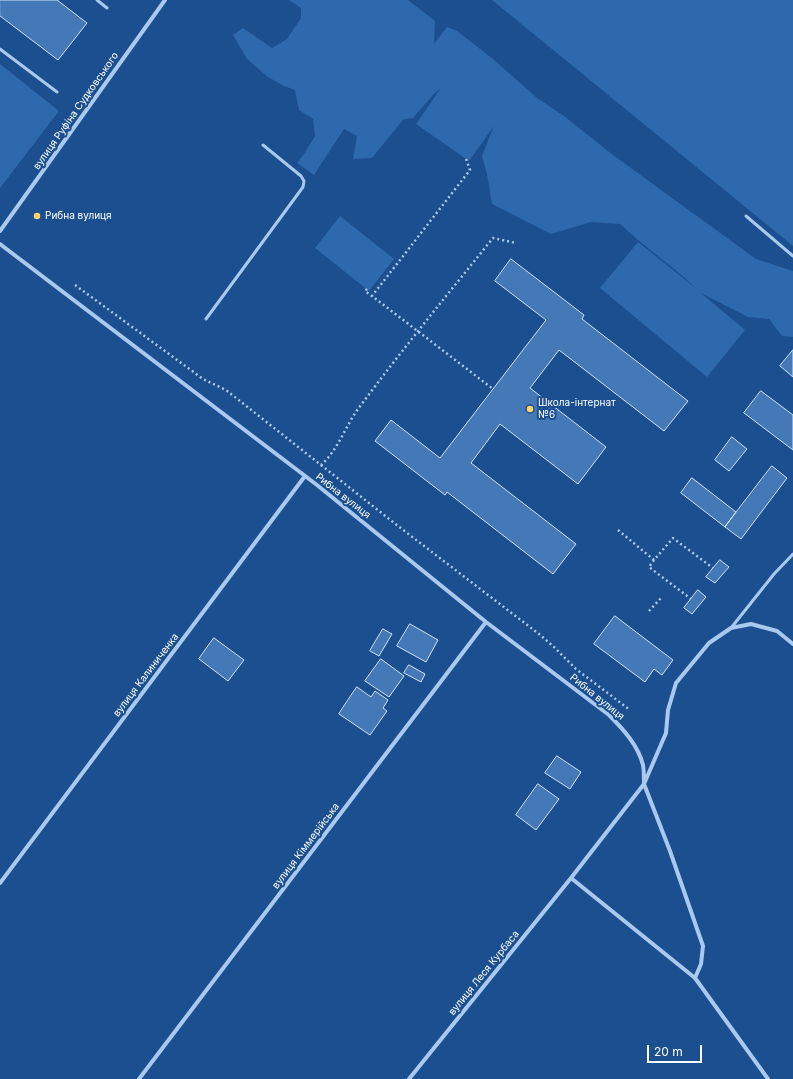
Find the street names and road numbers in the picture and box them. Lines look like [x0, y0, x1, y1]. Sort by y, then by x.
street label: вулиця Руфіна Судковського [31, 50, 121, 172]
street label: Рибна вулиця [313, 471, 373, 521]
street label: вулиця Калиниченка [111, 631, 181, 719]
street label: Рибна вулиця [567, 671, 627, 723]
street label: вулиця Кіммерійська [270, 801, 342, 891]
street label: вулиця Леся Курбаса [446, 928, 522, 1018]

